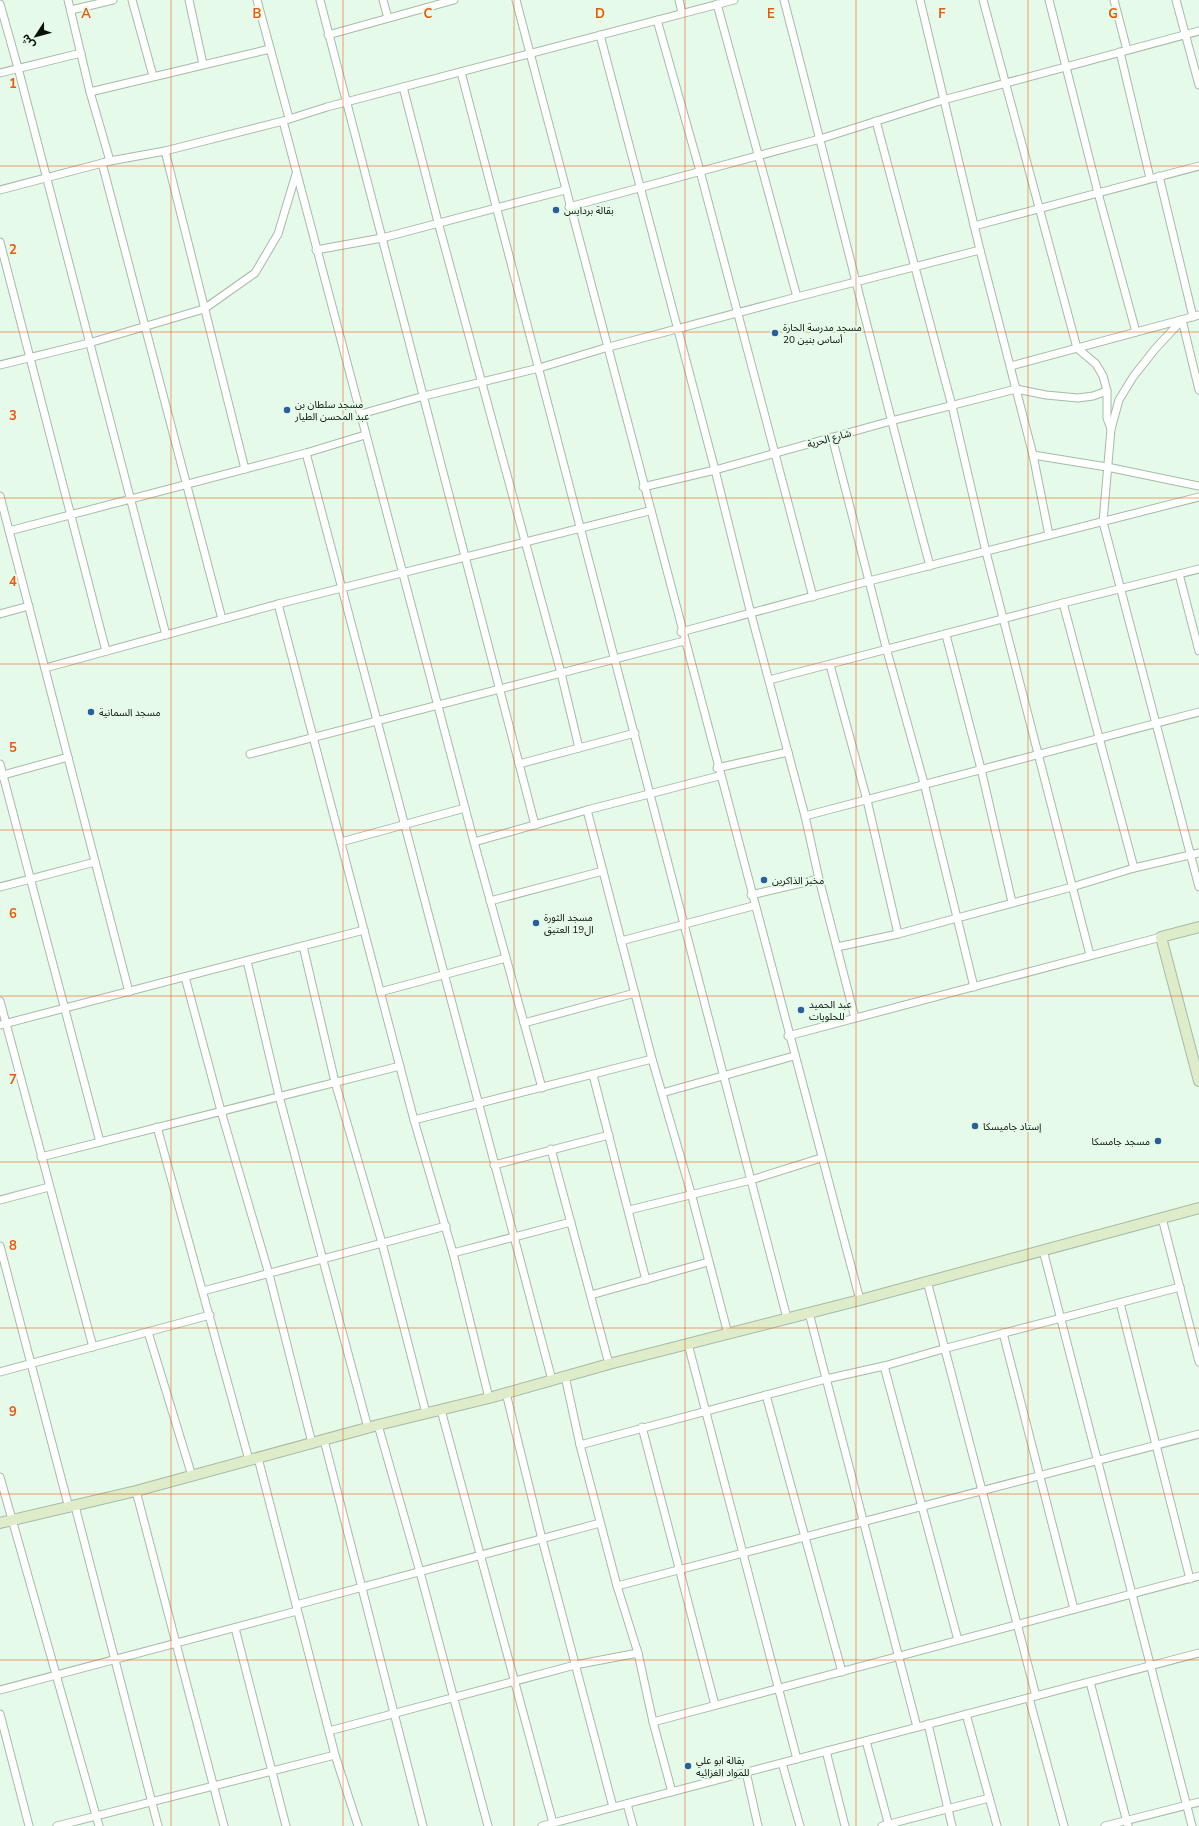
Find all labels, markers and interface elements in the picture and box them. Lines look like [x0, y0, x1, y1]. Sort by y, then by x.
text: A [81, 5, 91, 23]
text: B [253, 5, 262, 23]
text: C [424, 5, 433, 23]
text: D [595, 5, 605, 23]
text: E [767, 5, 775, 23]
text: F [938, 5, 946, 23]
text: G [1108, 5, 1118, 23]
north arrow [16, 16, 56, 56]
text: ش [18, 31, 39, 52]
text: 1 [9, 75, 17, 93]
place label: بقالة بردايس [564, 204, 614, 218]
marker: بقالة بردايس [551, 205, 561, 215]
text: 2 [9, 241, 17, 259]
place label: مسجد مدرسة الحارة 20 أساس بنين [783, 321, 862, 347]
marker: مسجد مدرسة الحارة 20 أساس بنين [770, 328, 780, 338]
place label: مسجد سلطان بن عبد المحسن الطيار [294, 398, 369, 424]
marker: مسجد سلطان بن عبد المحسن الطيار [282, 405, 292, 415]
text: 3 [9, 407, 17, 425]
street label: شارع الحرية [806, 426, 853, 452]
text: 4 [9, 573, 17, 591]
place label: مسجد السمانية [99, 706, 160, 720]
marker: مسجد السمانية [86, 707, 96, 717]
text: 5 [9, 739, 17, 757]
place label: مخبز الذاكرين [772, 874, 824, 888]
marker: مخبز الذاكرين [759, 875, 769, 885]
text: 6 [9, 905, 17, 923]
place label: مسجد الثورة ال19 العتيق [544, 911, 594, 937]
marker: مسجد الثورة ال19 العتيق [531, 918, 541, 928]
place label: عبد الحميد للحلويات [809, 998, 852, 1024]
marker: عبد الحميد للحلويات [796, 1005, 806, 1015]
text: 7 [9, 1071, 17, 1089]
place label: إستاد جاميسكا [983, 1120, 1042, 1134]
marker: إستاد جاميسكا [970, 1121, 980, 1131]
place label: مسجد جامسكا [1091, 1135, 1150, 1149]
marker: مسجد جامسكا [1153, 1136, 1163, 1146]
text: 8 [9, 1237, 17, 1255]
text: 9 [9, 1403, 17, 1421]
place label: بقالة ابو علي للمواد الغزائيه [696, 1754, 750, 1780]
marker: بقالة ابو علي للمواد الغزائيه [683, 1761, 693, 1771]

